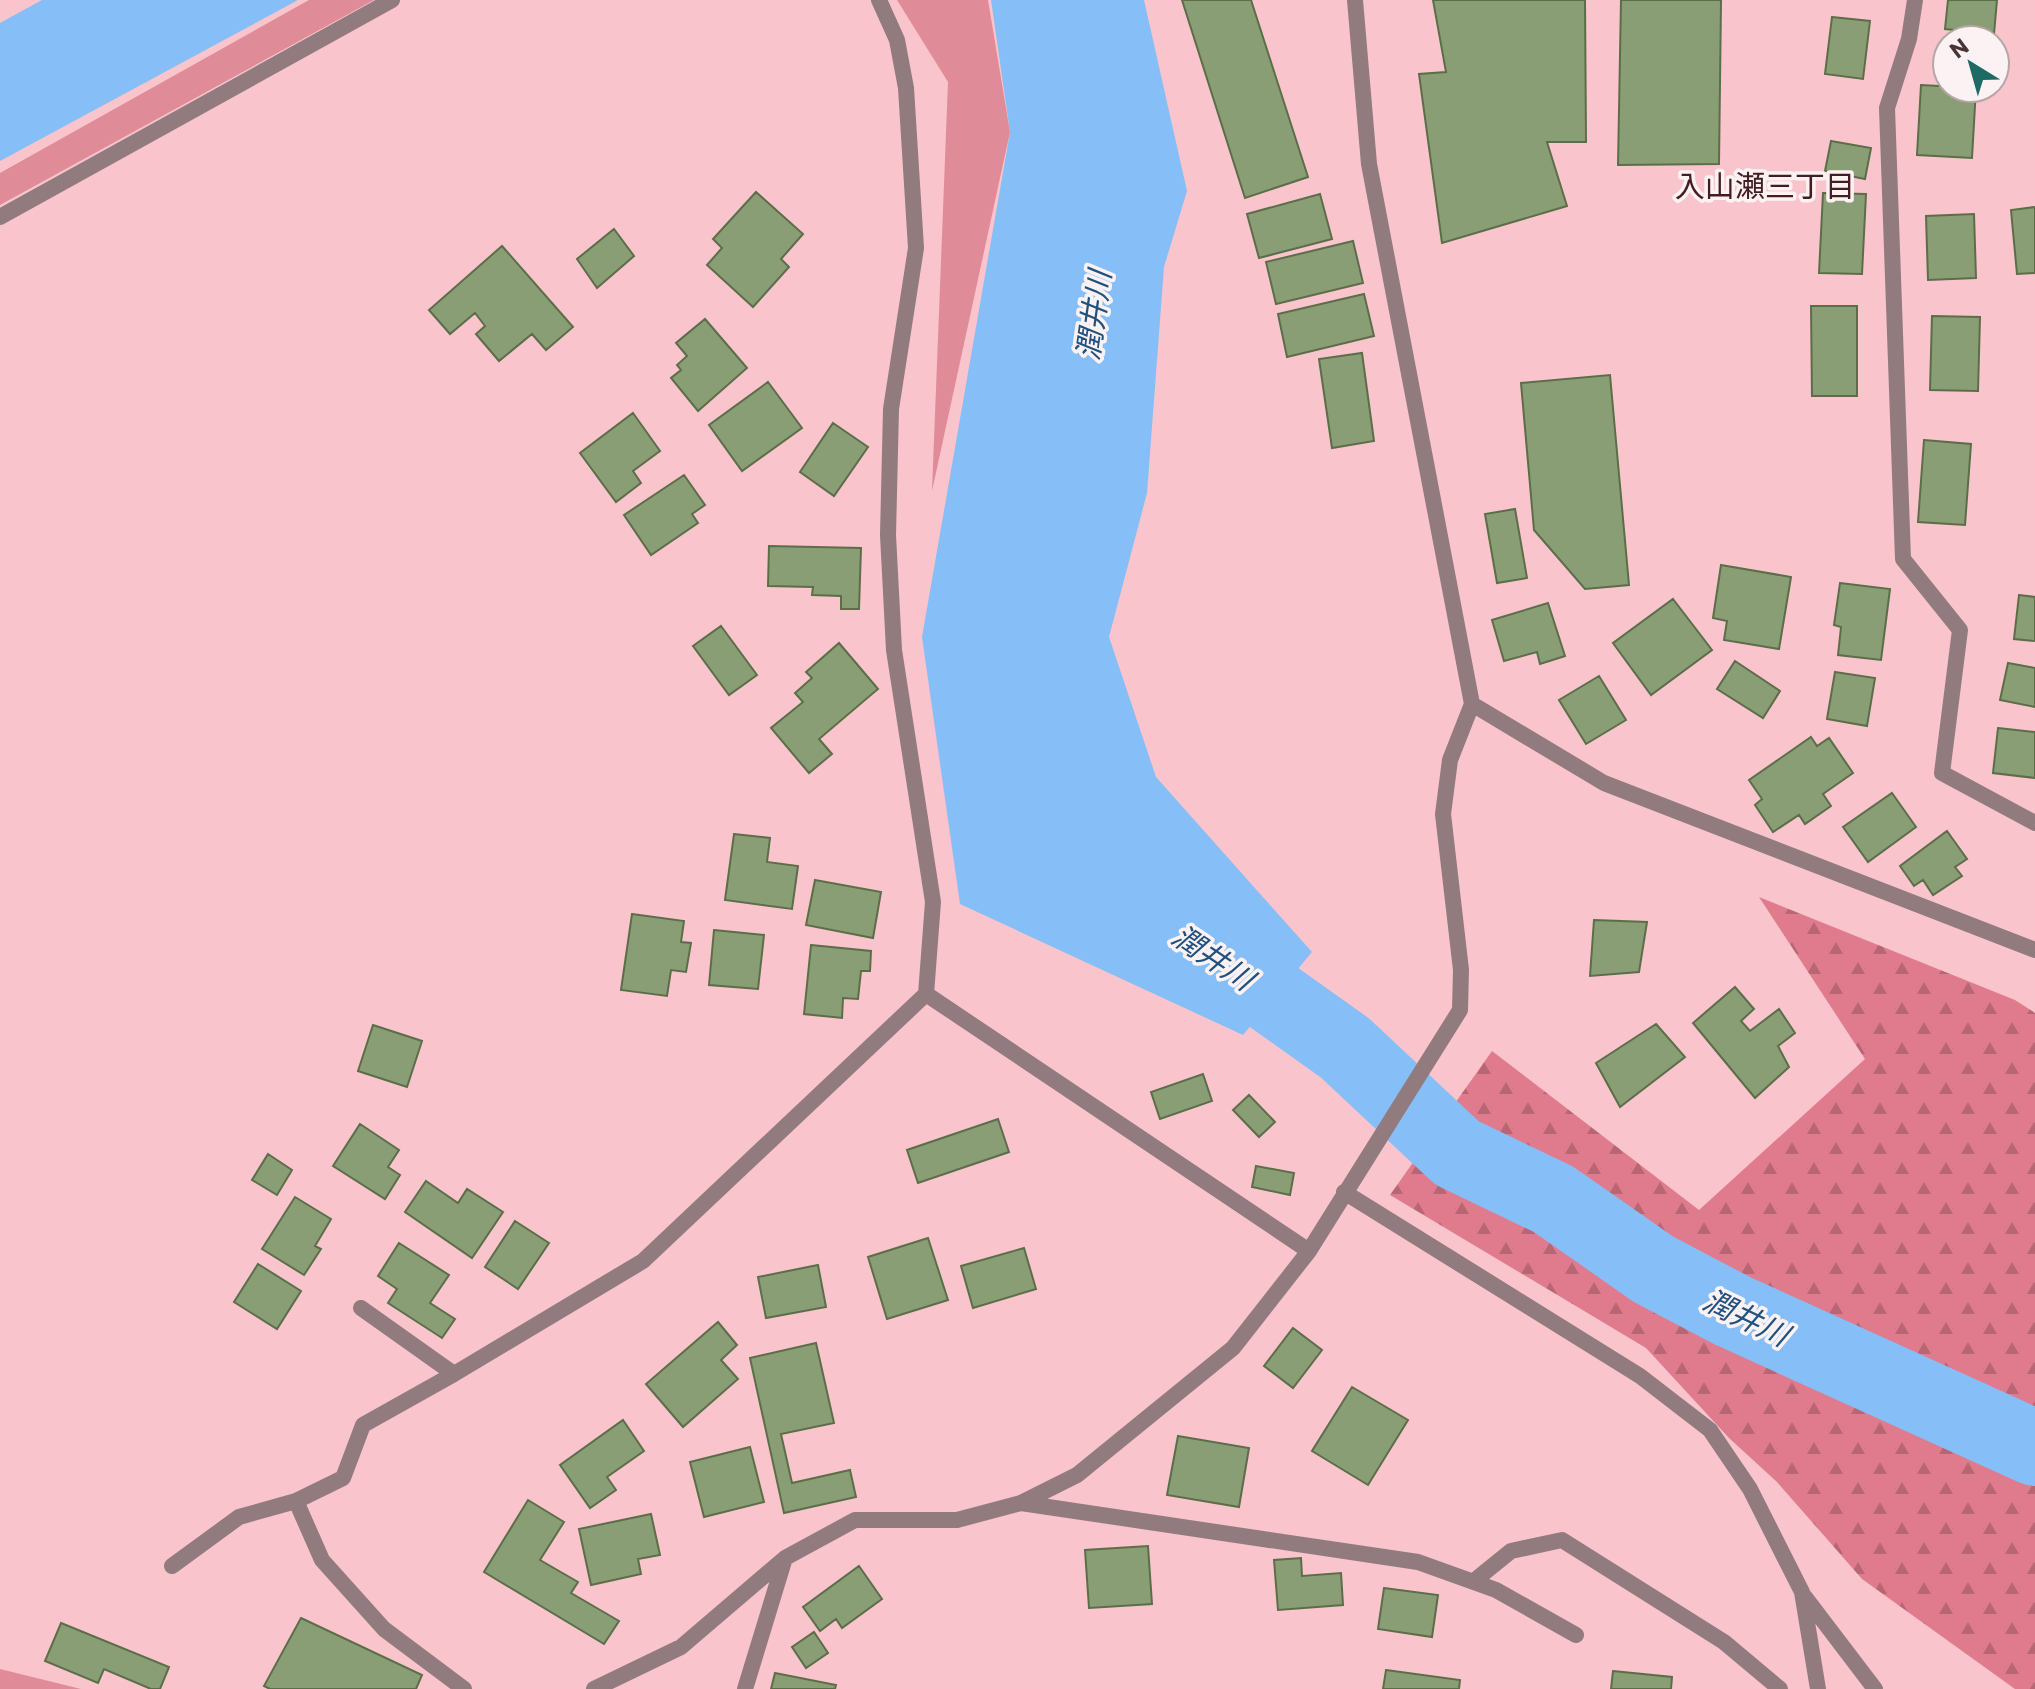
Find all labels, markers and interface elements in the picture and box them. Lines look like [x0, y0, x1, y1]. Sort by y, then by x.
north arrow [1931, 24, 2011, 104]
text: N [1944, 32, 1973, 63]
district label: 入山瀬三丁目 [1675, 166, 1855, 203]
water label: 潤井川 [1067, 265, 1117, 362]
water label: 潤井川 [1166, 915, 1264, 998]
water label: 潤井川 [1698, 1280, 1798, 1354]

